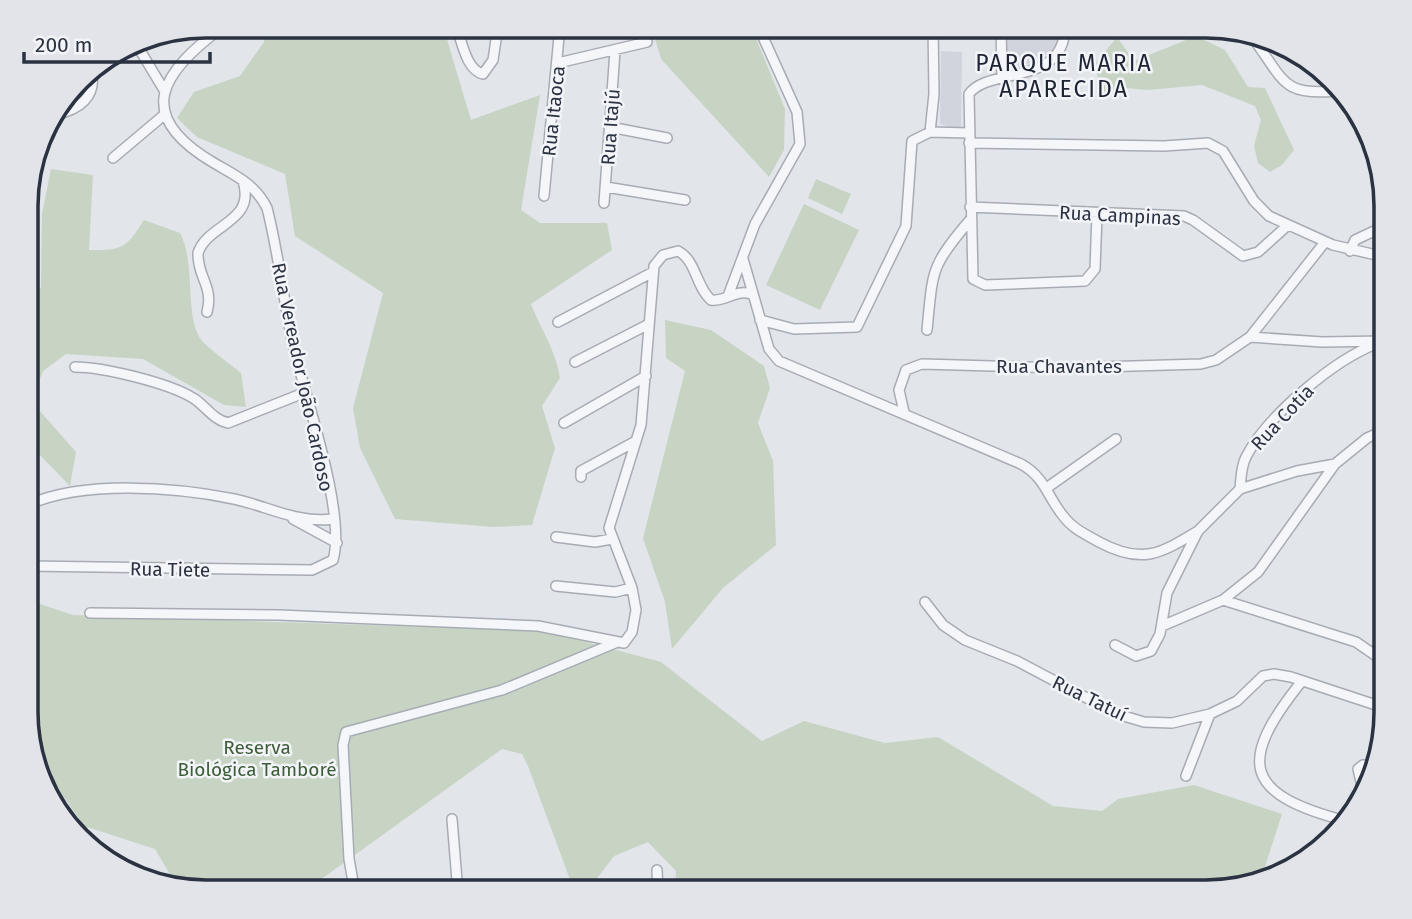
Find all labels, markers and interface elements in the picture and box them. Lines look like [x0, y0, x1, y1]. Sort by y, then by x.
scale bar [24, 21, 210, 65]
text: 200 m [35, 32, 92, 58]
district label: PARQUE MARIA APARECIDA [975, 49, 1153, 103]
street label: Rua Itaoca [537, 65, 570, 157]
street label: Rua Itajú [596, 88, 625, 166]
street label: Rua Campinas [1059, 201, 1182, 230]
street label: Rua Vereador João Cardoso [267, 260, 338, 494]
street label: Rua Chavantes [996, 355, 1122, 378]
street label: Rua Cotia [1246, 380, 1319, 455]
street label: Rua Tiete [130, 557, 210, 582]
street label: Rua Tatuí [1049, 670, 1131, 726]
park label: Reserva Biológica Tamboré [177, 736, 337, 781]

